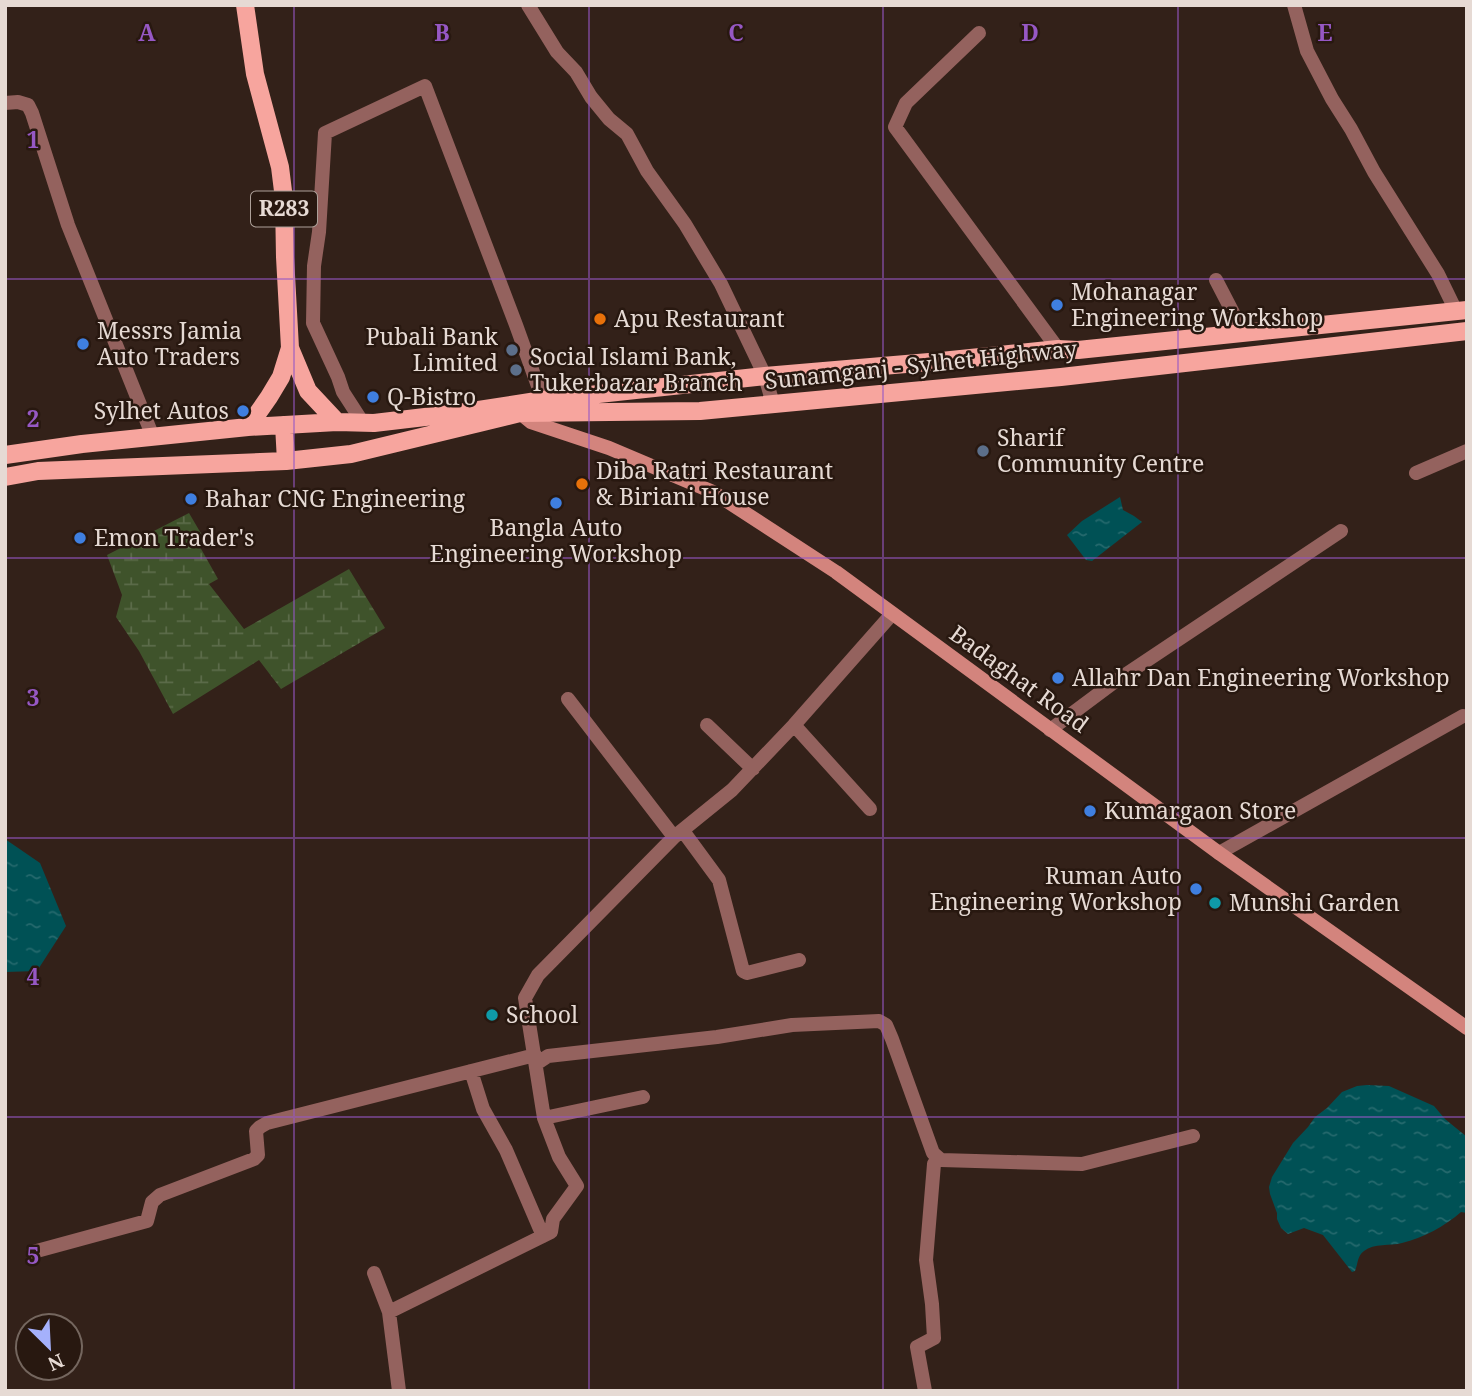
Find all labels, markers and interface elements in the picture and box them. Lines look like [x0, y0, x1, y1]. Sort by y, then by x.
text: A [138, 16, 156, 48]
text: B [434, 16, 450, 48]
text: C [728, 16, 744, 48]
text: D [1021, 16, 1039, 48]
text: E [1317, 16, 1333, 48]
text: 1 [27, 123, 40, 155]
road number: R283 [251, 192, 317, 227]
place label: Mohanagar Engineering Workshop [1071, 275, 1323, 333]
marker: Mohanagar Engineering Workshop [1049, 297, 1065, 313]
place label: Apu Restaurant [614, 302, 785, 334]
marker: Apu Restaurant [592, 311, 608, 327]
place label: Messrs Jamia Auto Traders [97, 314, 242, 372]
place label: Pubali Bank Limited [366, 320, 499, 378]
street label: Sunamganj - Sylhet Highway [763, 332, 1079, 396]
marker: Messrs Jamia Auto Traders [75, 336, 91, 352]
place label: Social Islami Bank, Tukerbazar Branch [530, 340, 743, 398]
marker: Pubali Bank Limited [504, 342, 520, 358]
marker: Social Islami Bank, Tukerbazar Branch [508, 362, 524, 378]
place label: Q-Bistro [387, 380, 476, 412]
marker: Q-Bistro [365, 389, 381, 405]
place label: Sylhet Autos [94, 394, 229, 426]
text: 2 [27, 402, 40, 434]
marker: Sylhet Autos [235, 403, 251, 419]
place label: Sharif Community Centre [997, 421, 1204, 479]
marker: Sharif Community Centre [975, 443, 991, 459]
place label: Diba Ratri Restaurant & Biriani House [596, 454, 833, 512]
marker: Diba Ratri Restaurant & Biriani House [574, 476, 590, 492]
place label: Bahar CNG Engineering [205, 482, 466, 514]
marker: Bahar CNG Engineering [183, 491, 199, 507]
marker: Bangla Auto Engineering Workshop [548, 495, 564, 511]
place label: Bangla Auto Engineering Workshop [430, 511, 682, 569]
place label: Emon Trader's [94, 521, 254, 553]
marker: Emon Trader's [72, 530, 88, 546]
street label: Badaghat Road [944, 617, 1096, 739]
place label: Allahr Dan Engineering Workshop [1072, 661, 1450, 693]
marker: Allahr Dan Engineering Workshop [1050, 670, 1066, 686]
text: 3 [27, 681, 40, 713]
place label: Kumargaon Store [1104, 794, 1296, 826]
marker: Kumargaon Store [1082, 803, 1098, 819]
place label: Ruman Auto Engineering Workshop [930, 859, 1182, 917]
marker: Ruman Auto Engineering Workshop [1188, 881, 1204, 897]
place label: Munshi Garden [1229, 886, 1400, 918]
marker: Munshi Garden [1207, 895, 1223, 911]
text: 4 [27, 960, 40, 992]
place label: School [506, 998, 578, 1030]
marker: School [484, 1007, 500, 1023]
text: 5 [27, 1239, 40, 1271]
north arrow [14, 1312, 84, 1382]
text: N [44, 1348, 68, 1377]

